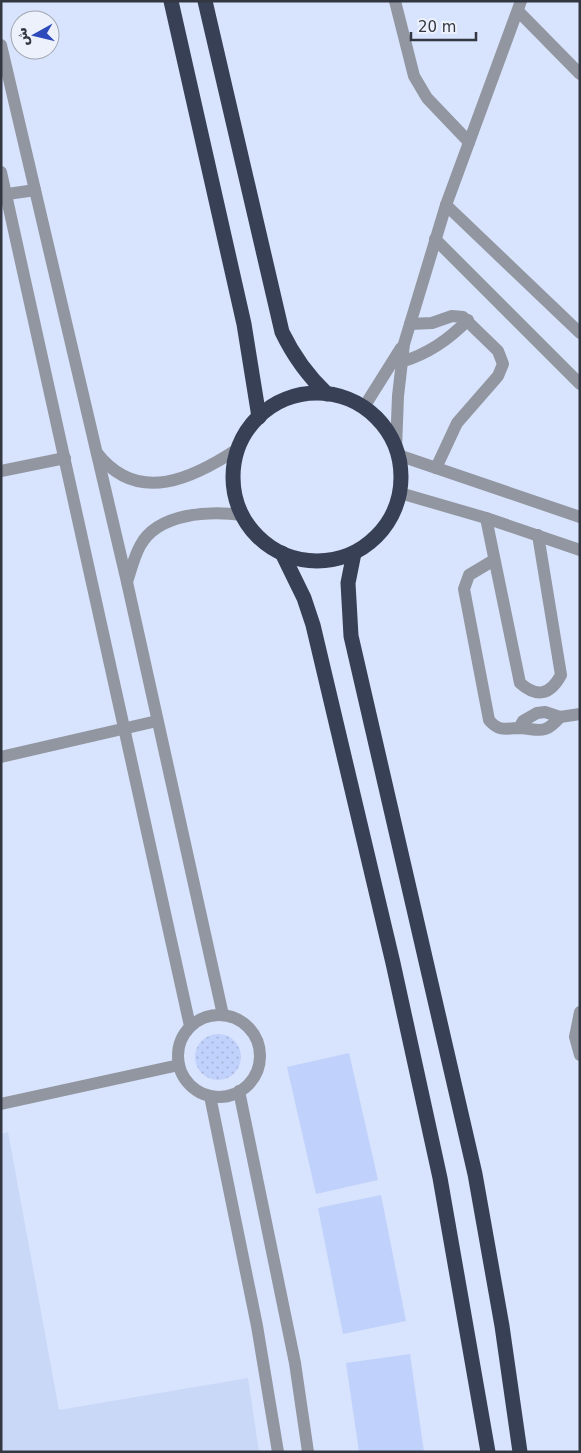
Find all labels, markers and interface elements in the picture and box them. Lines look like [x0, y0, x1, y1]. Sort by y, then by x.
north arrow [10, 10, 60, 60]
scale bar [411, 10, 476, 42]
text: 20 m [418, 18, 456, 36]
text: ش [13, 26, 31, 47]

